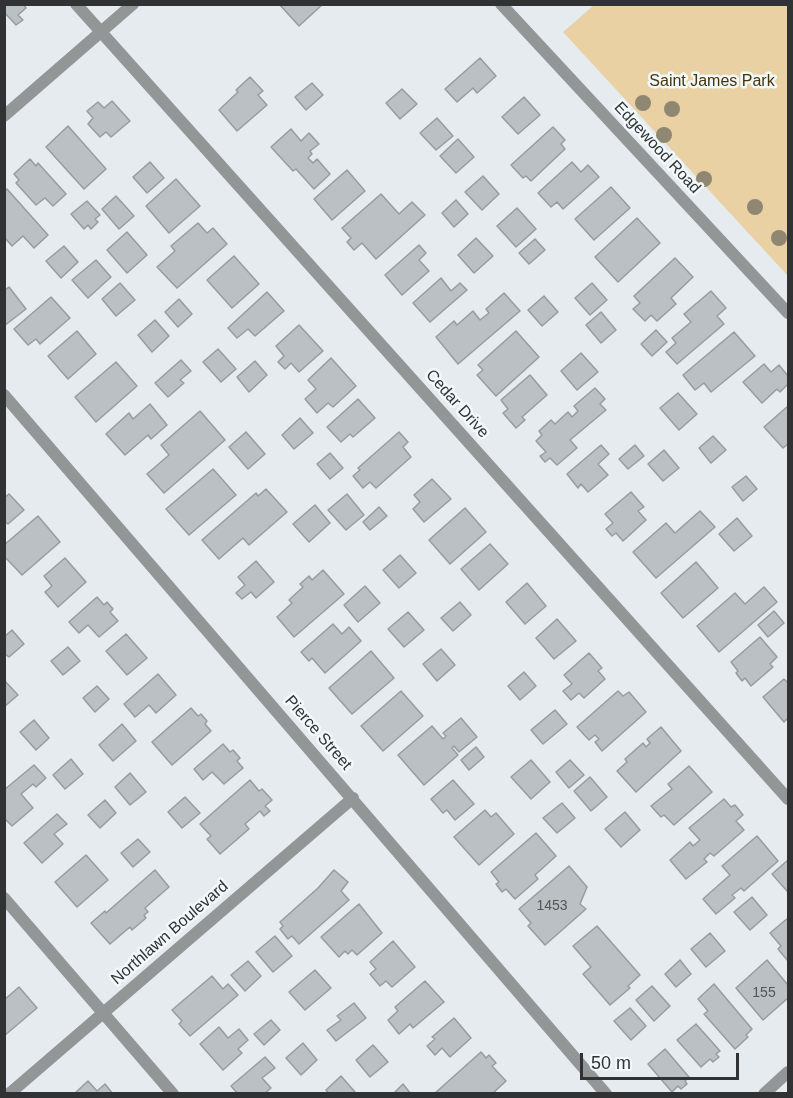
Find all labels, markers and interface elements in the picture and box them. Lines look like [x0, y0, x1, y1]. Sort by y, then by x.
park label: Saint James Park [649, 72, 775, 92]
street label: Edgewood Road [610, 98, 704, 198]
street label: Cedar Drive [421, 366, 493, 442]
street label: Pierce Street [280, 692, 356, 774]
street label: Northlawn Boulevard [108, 877, 232, 989]
house number: 1453 [536, 898, 568, 914]
house number: 155 [752, 985, 776, 1001]
scale bar [583, 1041, 742, 1079]
text: 50 m [591, 1053, 631, 1073]

